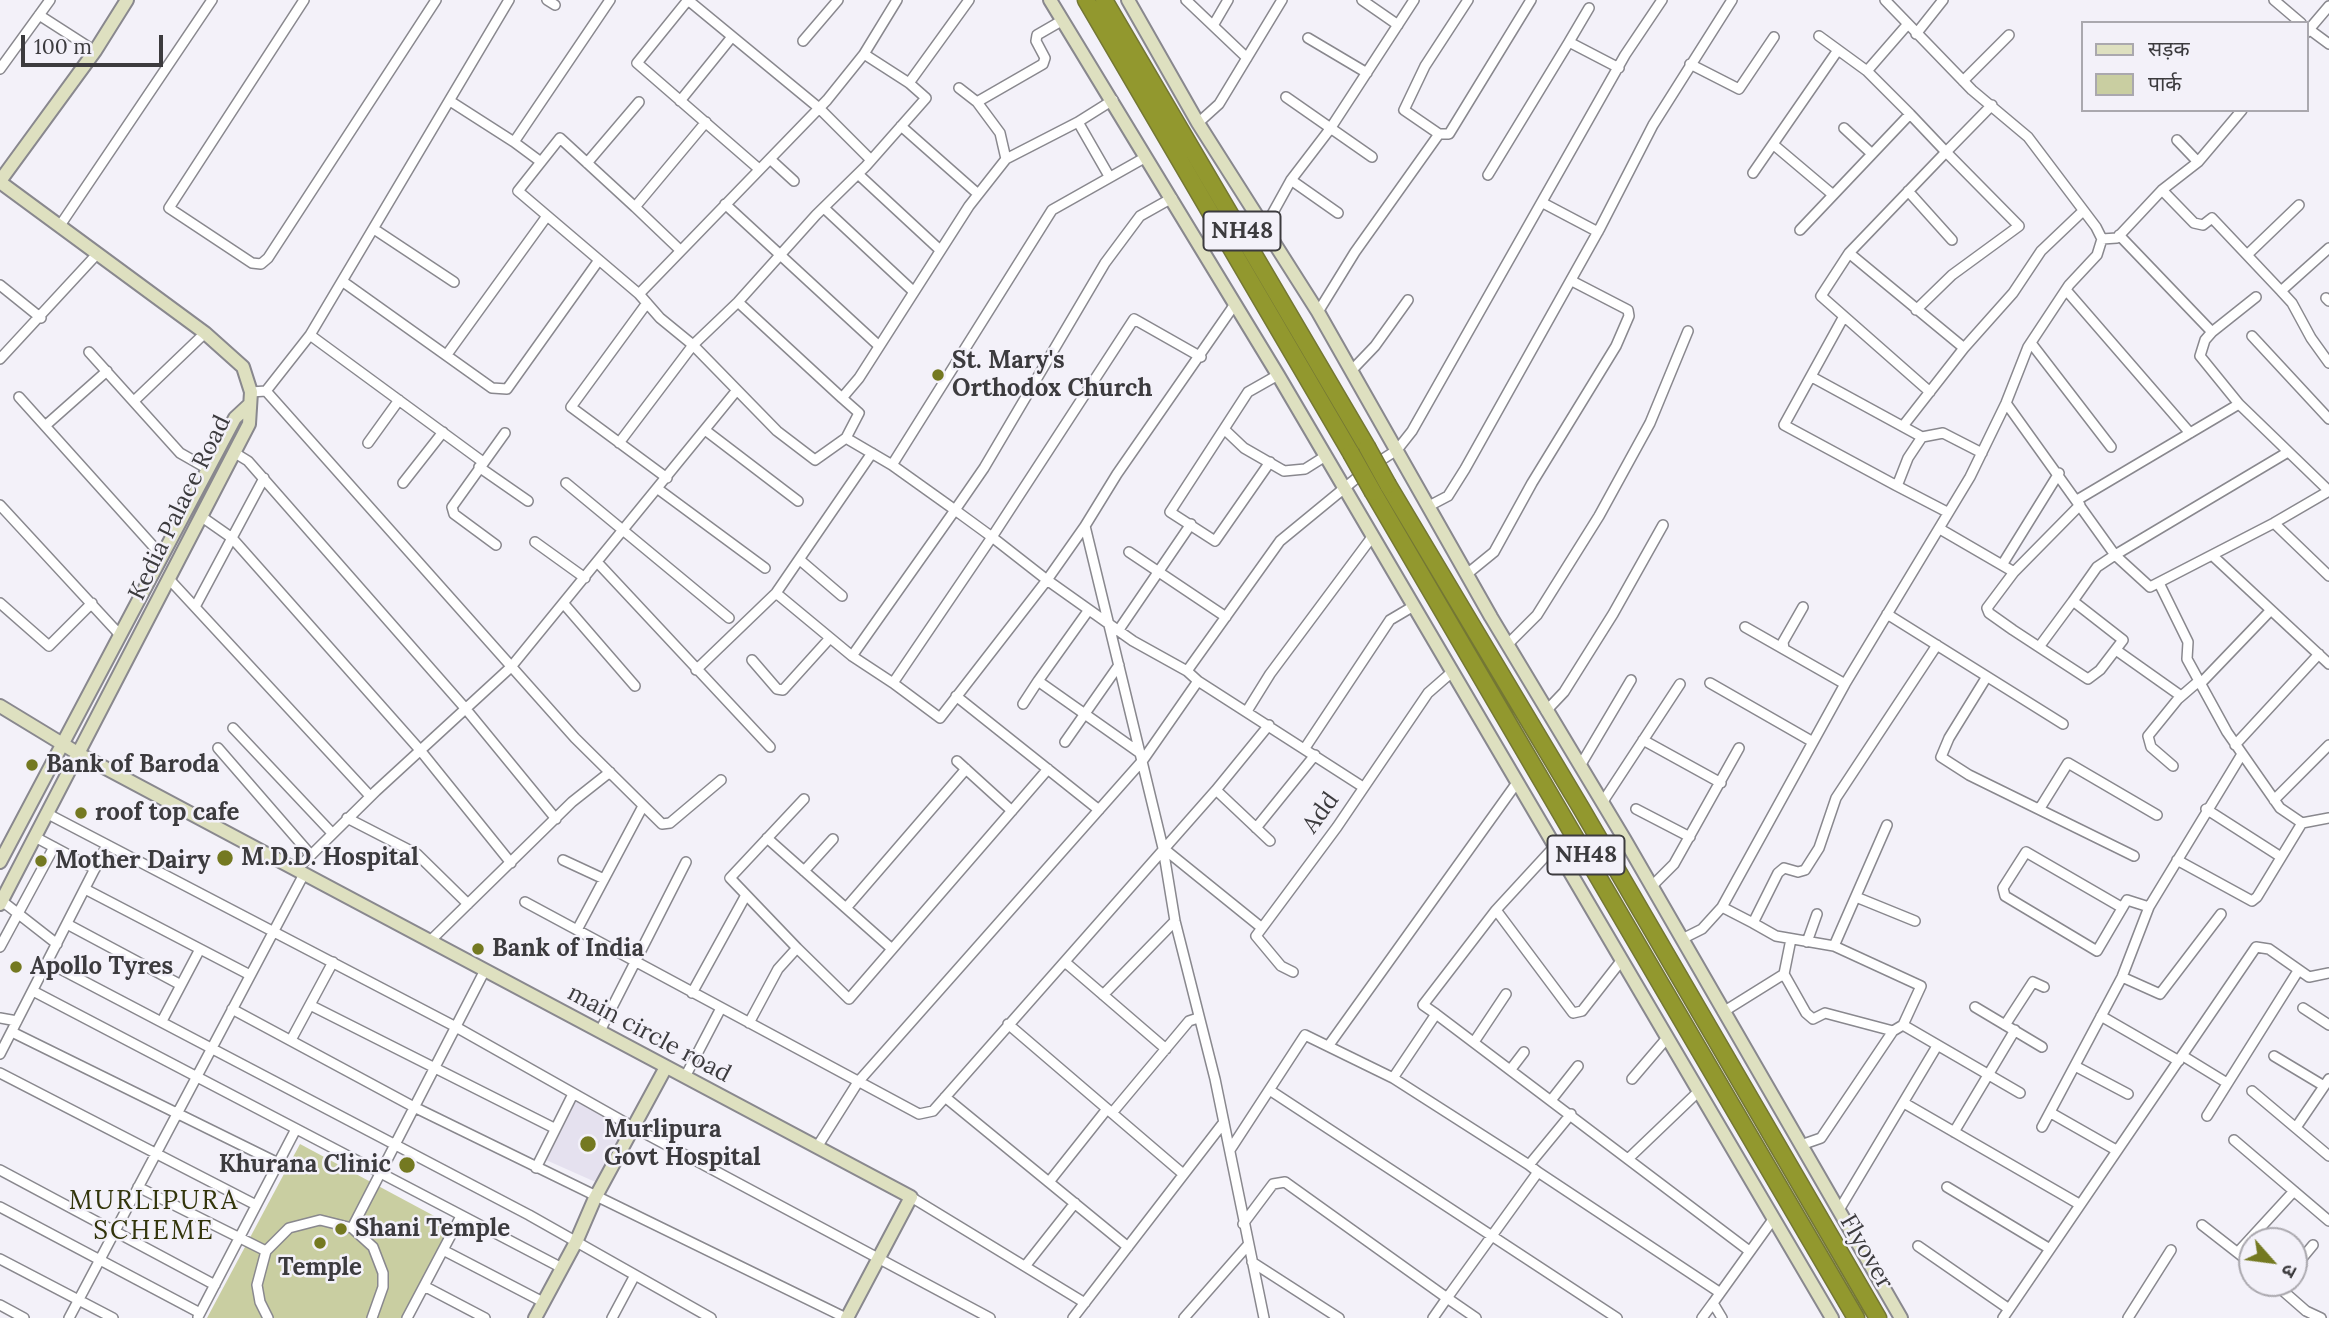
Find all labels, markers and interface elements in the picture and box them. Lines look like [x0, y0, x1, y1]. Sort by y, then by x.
scale bar [24, 21, 166, 65]
legend [2080, 21, 2308, 112]
text: 100 m [34, 33, 92, 60]
text: सड़क [2148, 35, 2190, 62]
text: पार्क [2148, 70, 2182, 97]
road number: NH48 [1204, 212, 1280, 250]
place label: St. Mary's Orthodox Church [952, 347, 1152, 403]
marker: St. Mary's Orthodox Church [930, 367, 946, 383]
street label: Kedia Palace Road [123, 411, 237, 605]
place label: Bank of Baroda [46, 751, 219, 779]
marker: Bank of Baroda [24, 757, 40, 773]
street label: Add [1296, 787, 1346, 839]
place label: roof top cafe [95, 799, 239, 827]
marker: roof top cafe [73, 805, 89, 821]
road number: NH48 [1548, 835, 1624, 874]
place label: M.D.D. Hospital [241, 844, 419, 872]
place label: Mother Dairy [55, 847, 210, 875]
marker: M.D.D. Hospital [215, 848, 235, 868]
marker: Mother Dairy [33, 853, 49, 869]
place label: Bank of India [492, 935, 644, 963]
marker: Bank of India [470, 941, 486, 957]
place label: Apollo Tyres [30, 953, 173, 981]
marker: Apollo Tyres [8, 959, 24, 975]
street label: main circle road [562, 979, 736, 1089]
place label: Murlipura Govt Hospital [604, 1116, 761, 1172]
marker: Murlipura Govt Hospital [578, 1134, 598, 1154]
place label: Khurana Clinic [219, 1151, 391, 1179]
marker: Khurana Clinic [397, 1155, 417, 1175]
district label: MURLIPURA SCHEME [70, 1186, 238, 1248]
street label: Flyover [1833, 1210, 1899, 1294]
place label: Shani Temple [355, 1215, 510, 1243]
marker: Shani Temple [333, 1221, 349, 1237]
north arrow [2238, 1227, 2308, 1297]
marker: Temple [312, 1235, 328, 1251]
place label: Temple [278, 1254, 362, 1282]
text: उ [2277, 1260, 2303, 1281]

